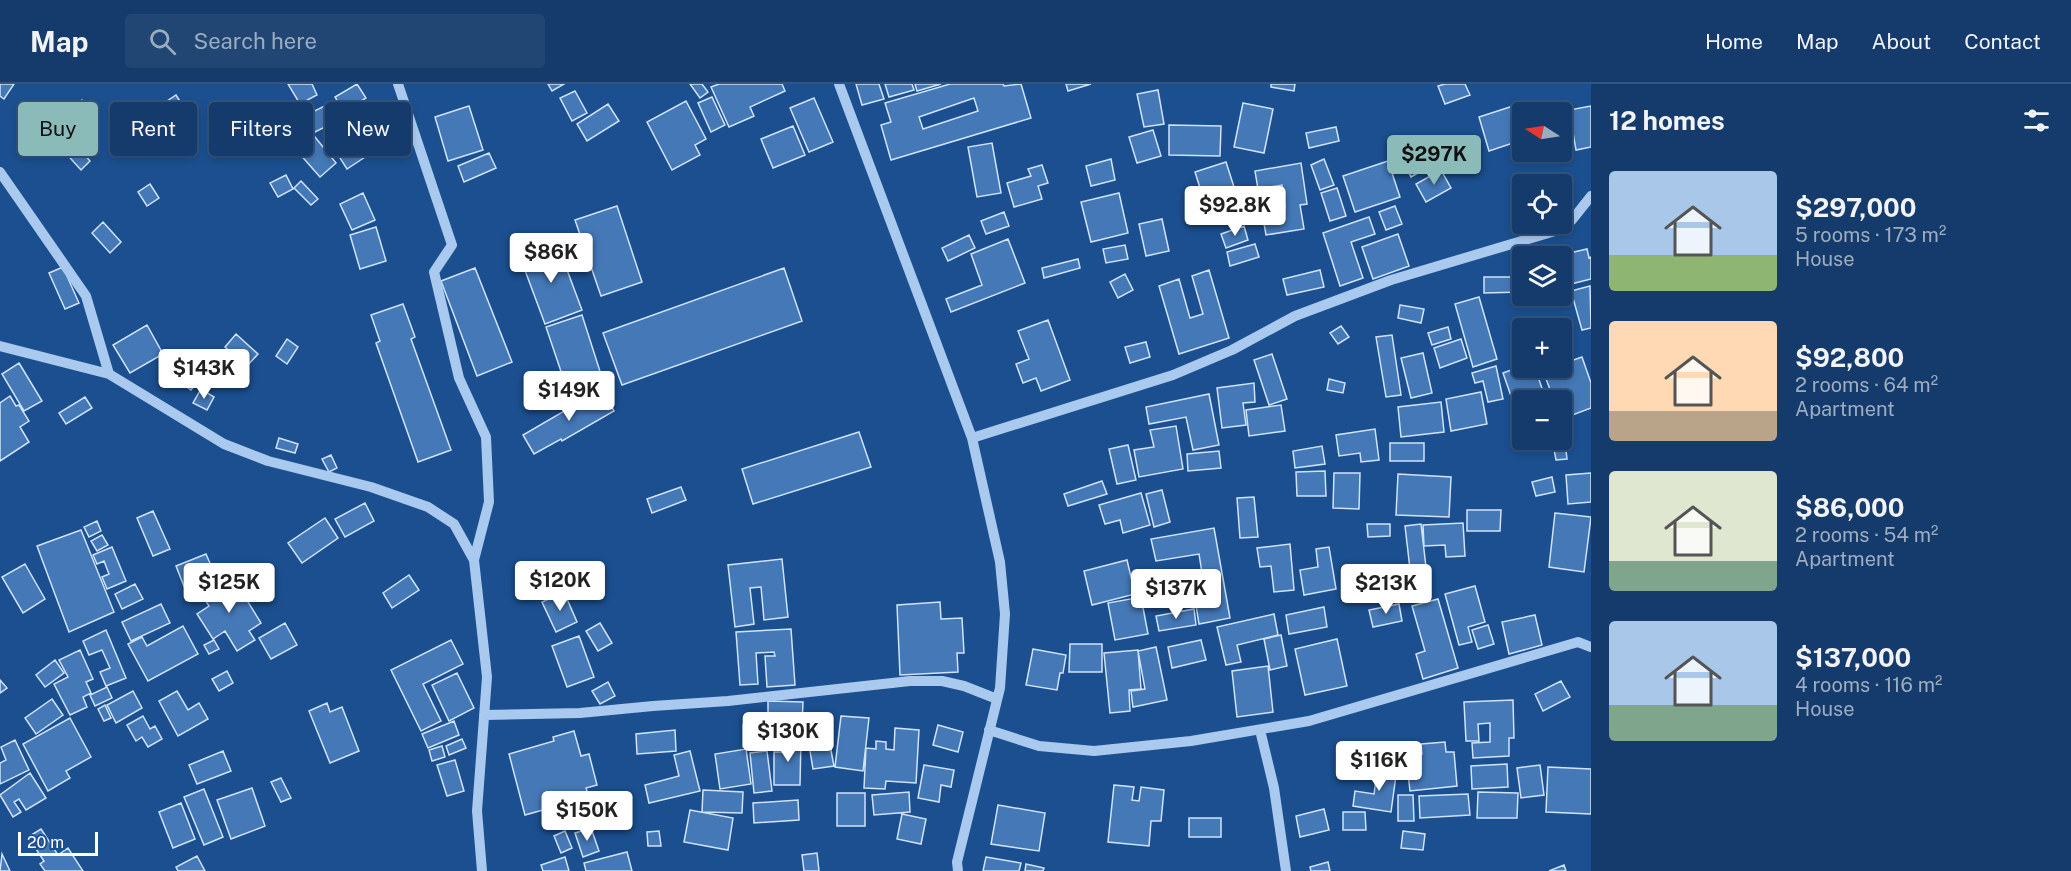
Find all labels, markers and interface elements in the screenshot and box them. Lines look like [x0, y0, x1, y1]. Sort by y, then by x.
search box [125, 14, 545, 68]
text: Map [30, 25, 89, 58]
icon: search [146, 25, 179, 58]
text: Search here [194, 28, 317, 54]
text: Home [1705, 29, 1763, 54]
text: Map [1796, 29, 1839, 54]
text: About [1872, 29, 1931, 54]
text: Contact [1964, 29, 2041, 54]
chip: Buy [18, 102, 98, 156]
chip: Rent [110, 102, 197, 156]
chip: Filters [209, 102, 313, 156]
chip: New [325, 102, 411, 156]
north arrow [1512, 102, 1572, 162]
map controls [1512, 102, 1572, 450]
icon: filters [2020, 104, 2053, 137]
text: 12 homes [1609, 105, 1725, 136]
pin: $297K [1392, 135, 1476, 186]
text: $297K [1401, 142, 1467, 166]
button: locate [1512, 174, 1572, 234]
pin: $92.8K [1186, 186, 1284, 237]
text: $297,000 [1795, 192, 1917, 223]
text: $92.8K [1199, 193, 1271, 217]
icon: home [1657, 195, 1729, 267]
text: 5 rooms · 173 m² [1795, 223, 1946, 247]
pin: $86K [515, 233, 587, 284]
text: $86K [524, 240, 578, 264]
button: layers [1512, 246, 1572, 306]
text: House [1795, 247, 1855, 271]
button: + [1512, 318, 1572, 378]
text: $92,800 [1795, 342, 1904, 373]
icon: home [1657, 345, 1729, 417]
pin: $143K [162, 349, 246, 400]
text: $143K [173, 356, 235, 380]
pin: $149K [527, 371, 611, 422]
text: 2 rooms · 64 m² [1795, 373, 1938, 397]
text: $149K [538, 378, 600, 402]
button: − [1512, 390, 1572, 450]
text: Apartment [1795, 397, 1895, 421]
text: $86,000 [1795, 492, 1905, 523]
icon: home [1657, 495, 1729, 567]
text: 2 rooms · 54 m² [1795, 523, 1938, 547]
text: Apartment [1795, 547, 1895, 571]
pin: $120K [518, 561, 602, 612]
pin: $125K [187, 563, 271, 614]
pin: $213K [1344, 564, 1428, 615]
text: $120K [529, 568, 591, 592]
pin: $137K [1134, 569, 1218, 620]
text: $125K [198, 570, 260, 594]
text: $213K [1355, 571, 1417, 595]
text: $137K [1145, 576, 1207, 600]
text: $137,000 [1795, 642, 1911, 673]
icon: home [1657, 645, 1729, 717]
text: 4 rooms · 116 m² [1795, 673, 1942, 697]
text: House [1795, 697, 1855, 721]
pin: $130K [746, 712, 830, 763]
text: $130K [757, 719, 819, 743]
pin: $116K [1337, 741, 1421, 792]
text: $116K [1350, 748, 1408, 772]
pin: $150K [545, 791, 629, 842]
text: $150K [556, 798, 618, 822]
scale bar [18, 829, 98, 856]
text: 20 m [27, 833, 64, 852]

